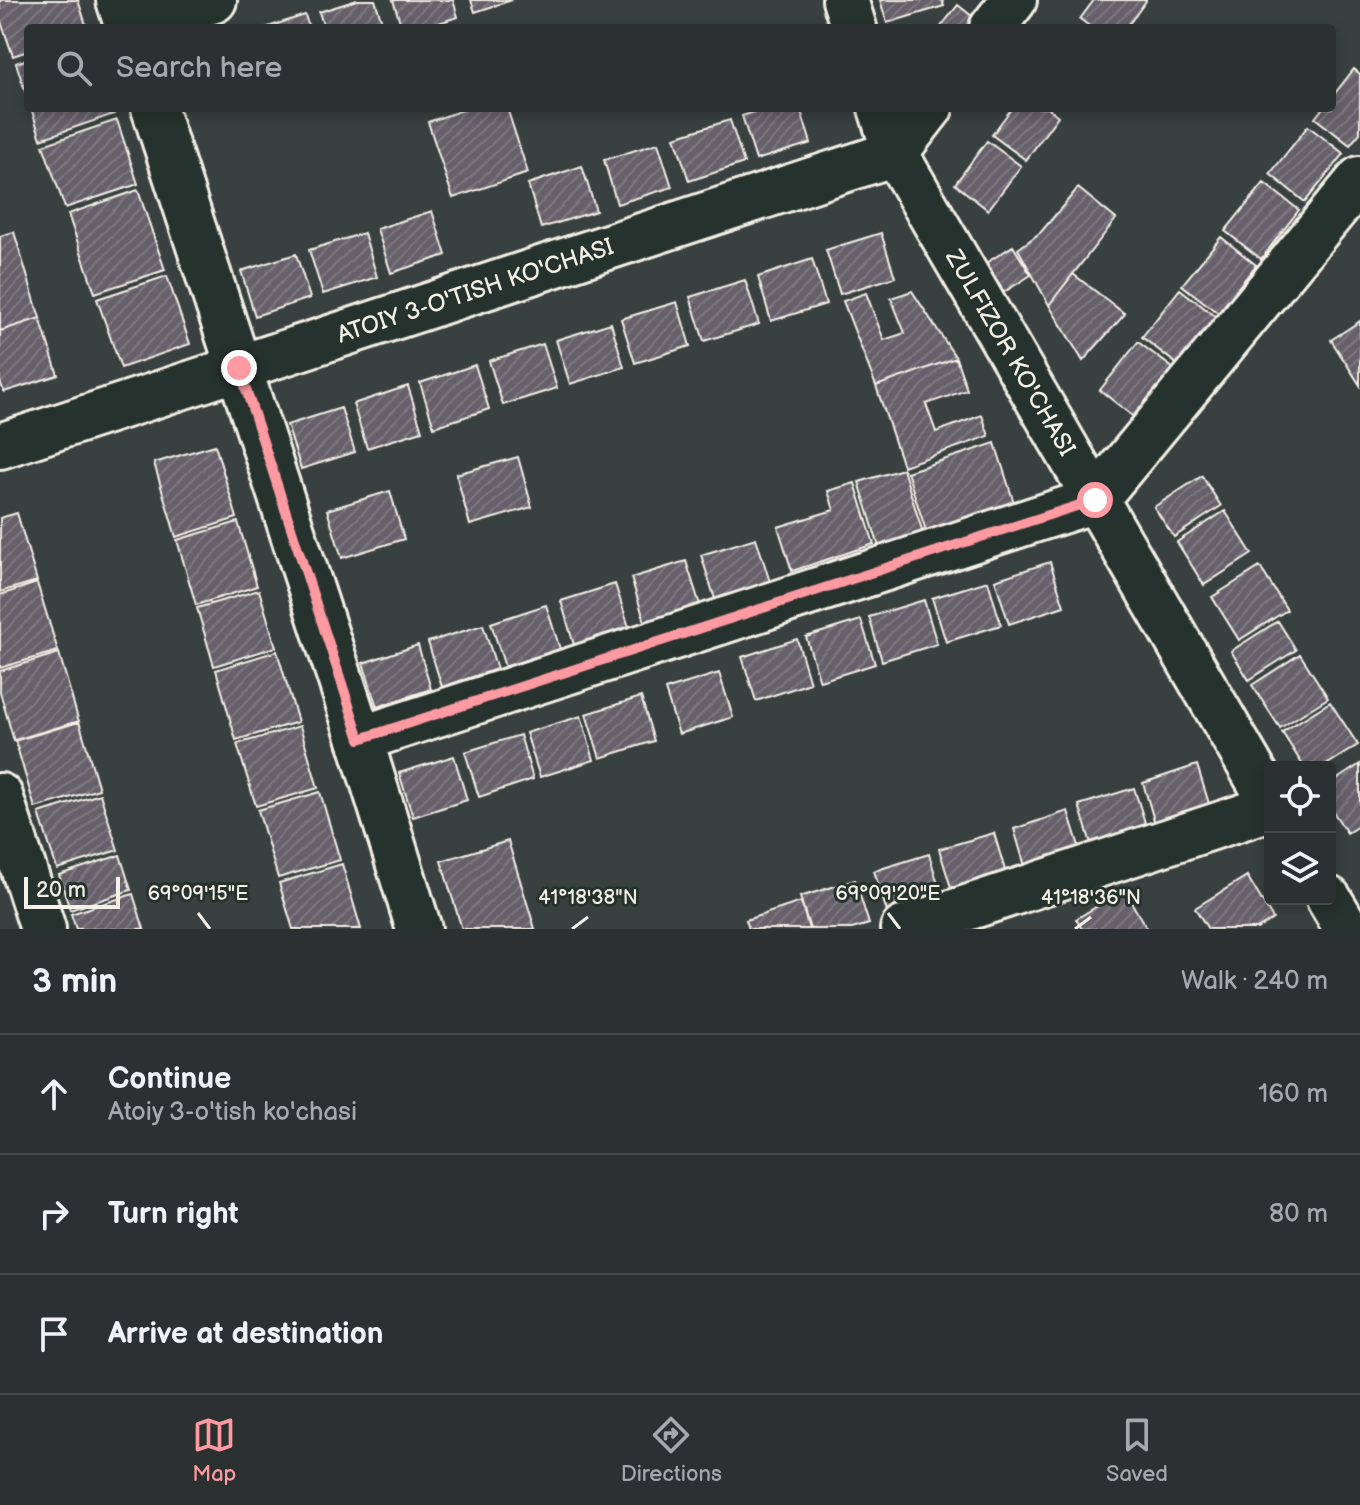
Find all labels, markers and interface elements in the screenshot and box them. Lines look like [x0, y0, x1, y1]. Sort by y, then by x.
search box [24, 24, 1336, 112]
icon: search [52, 46, 96, 90]
text: Search here [116, 50, 282, 86]
street label: ATOIY 3-O'TISH KO'CHASI [333, 232, 617, 350]
street label: ZULFIZOR KO'CHASI [939, 244, 1081, 461]
route end [221, 350, 257, 386]
route start [1077, 482, 1113, 518]
map controls [1264, 761, 1336, 905]
button: locate [1264, 761, 1336, 833]
button: layers [1264, 833, 1336, 905]
scale bar [24, 873, 120, 909]
text: 20 m [36, 877, 86, 904]
text: 69°09'15"E [148, 882, 248, 906]
text: 69°09'20"E [836, 882, 941, 906]
text: 41°18'38"N [538, 886, 638, 910]
text: 41°18'36"N [1041, 886, 1141, 910]
text: 3 min [32, 961, 117, 1002]
text: Walk · 240 m [1181, 966, 1328, 997]
text: Continue [108, 1061, 231, 1097]
icon: ahead [32, 1072, 76, 1116]
text: 160 m [1258, 1079, 1328, 1110]
text: Atoiy 3-o'tish ko'chasi [108, 1097, 357, 1128]
icon: right [32, 1192, 76, 1236]
text: Turn right [108, 1196, 239, 1232]
text: 80 m [1269, 1199, 1328, 1230]
icon: arrive [32, 1312, 76, 1356]
text: Arrive at destination [108, 1316, 384, 1352]
tab: Map [192, 1413, 236, 1488]
tab: Directions [621, 1413, 722, 1488]
tab: Saved [1106, 1413, 1168, 1488]

